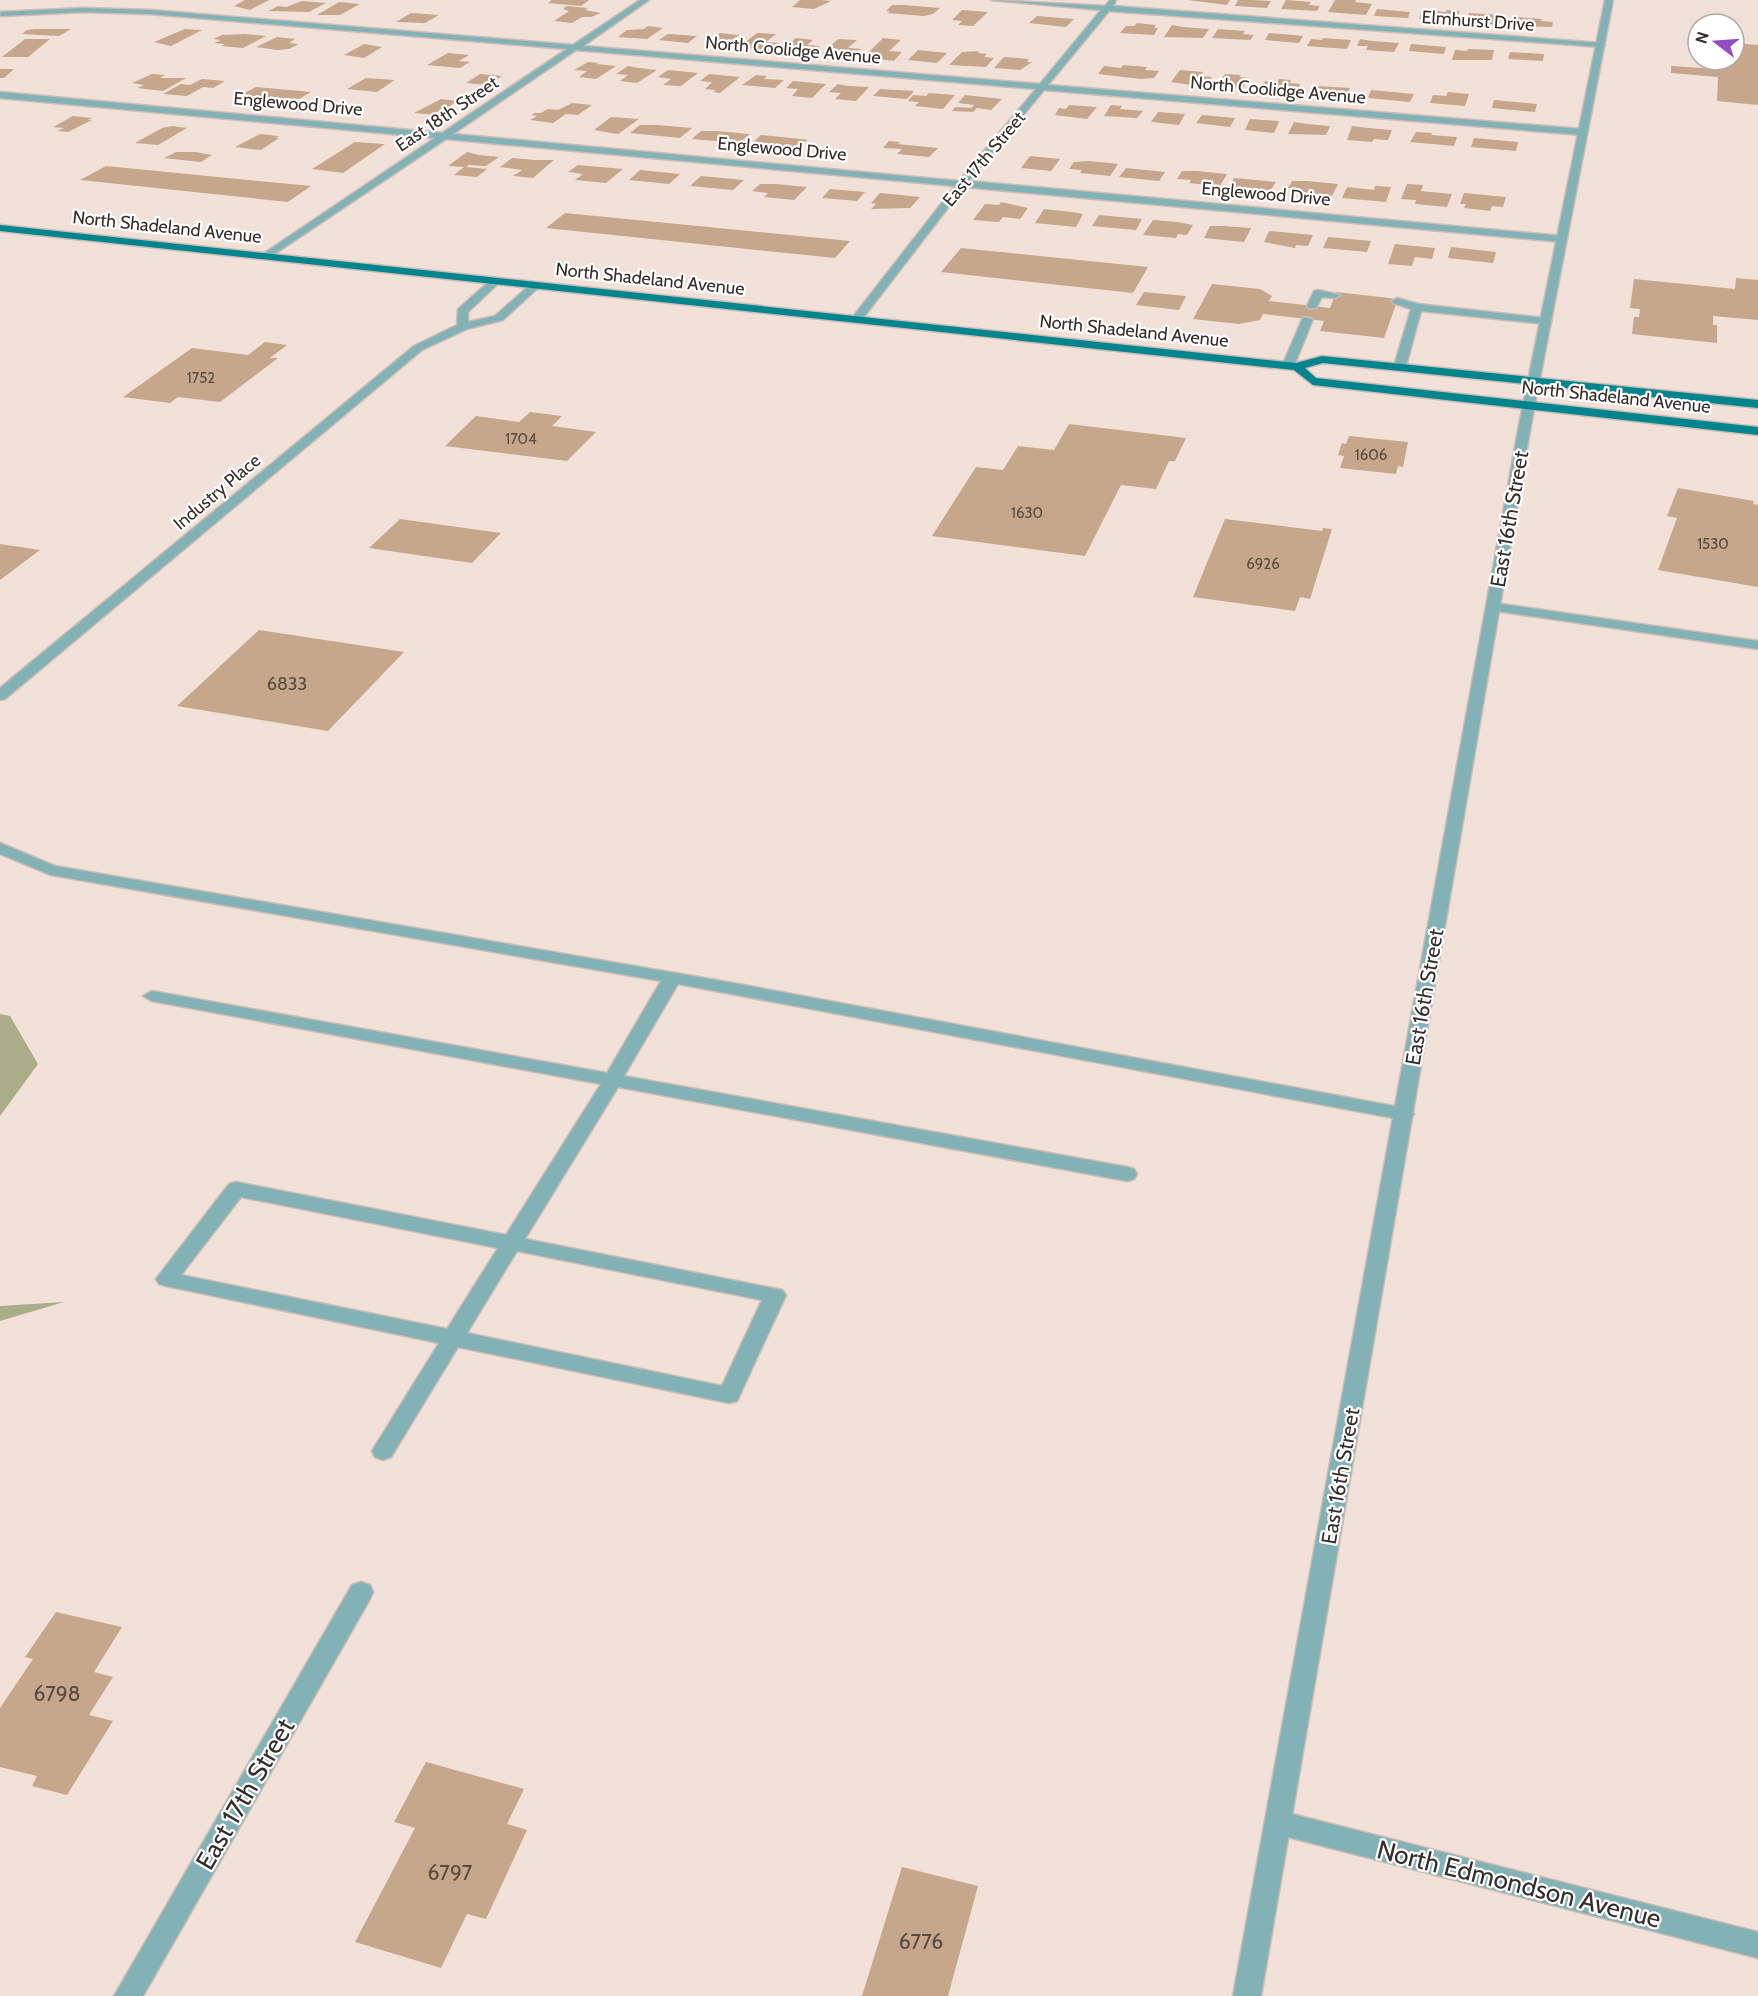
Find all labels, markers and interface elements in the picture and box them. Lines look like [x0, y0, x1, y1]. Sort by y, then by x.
street label: Elmhurst Drive [1421, 6, 1535, 36]
north arrow [1686, 12, 1746, 72]
text: N [1691, 30, 1713, 46]
street label: North Coolidge Avenue [704, 31, 882, 69]
street label: North Coolidge Avenue [1189, 71, 1367, 109]
street label: East 18th Street [391, 72, 503, 156]
street label: Englewood Drive [233, 87, 363, 121]
street label: East 17th Street [938, 107, 1030, 211]
street label: Englewood Drive [717, 132, 847, 166]
street label: Englewood Drive [1201, 177, 1331, 211]
street label: North Shadeland Avenue [71, 206, 263, 248]
street label: North Shadeland Avenue [554, 258, 746, 300]
street label: North Shadeland Avenue [1038, 310, 1230, 352]
house number: 1752 [187, 369, 215, 387]
street label: North Shadeland Avenue [1520, 376, 1712, 418]
house number: 1704 [505, 430, 537, 448]
house number: 1606 [1355, 446, 1387, 464]
street label: Industry Place [169, 449, 265, 535]
street label: East 16th Street [1485, 449, 1533, 589]
house number: 1630 [1011, 504, 1043, 522]
house number: 1530 [1697, 535, 1729, 553]
house number: 6926 [1246, 555, 1280, 573]
house number: 6833 [267, 673, 307, 695]
street label: East 16th Street [1400, 927, 1448, 1067]
street label: East 16th Street [1316, 1406, 1364, 1546]
house number: 6798 [34, 1681, 80, 1706]
street label: East 17th Street [189, 1712, 301, 1875]
street label: North Edmondson Avenue [1374, 1833, 1664, 1935]
house number: 6797 [428, 1860, 473, 1885]
house number: 6776 [899, 1929, 943, 1954]

